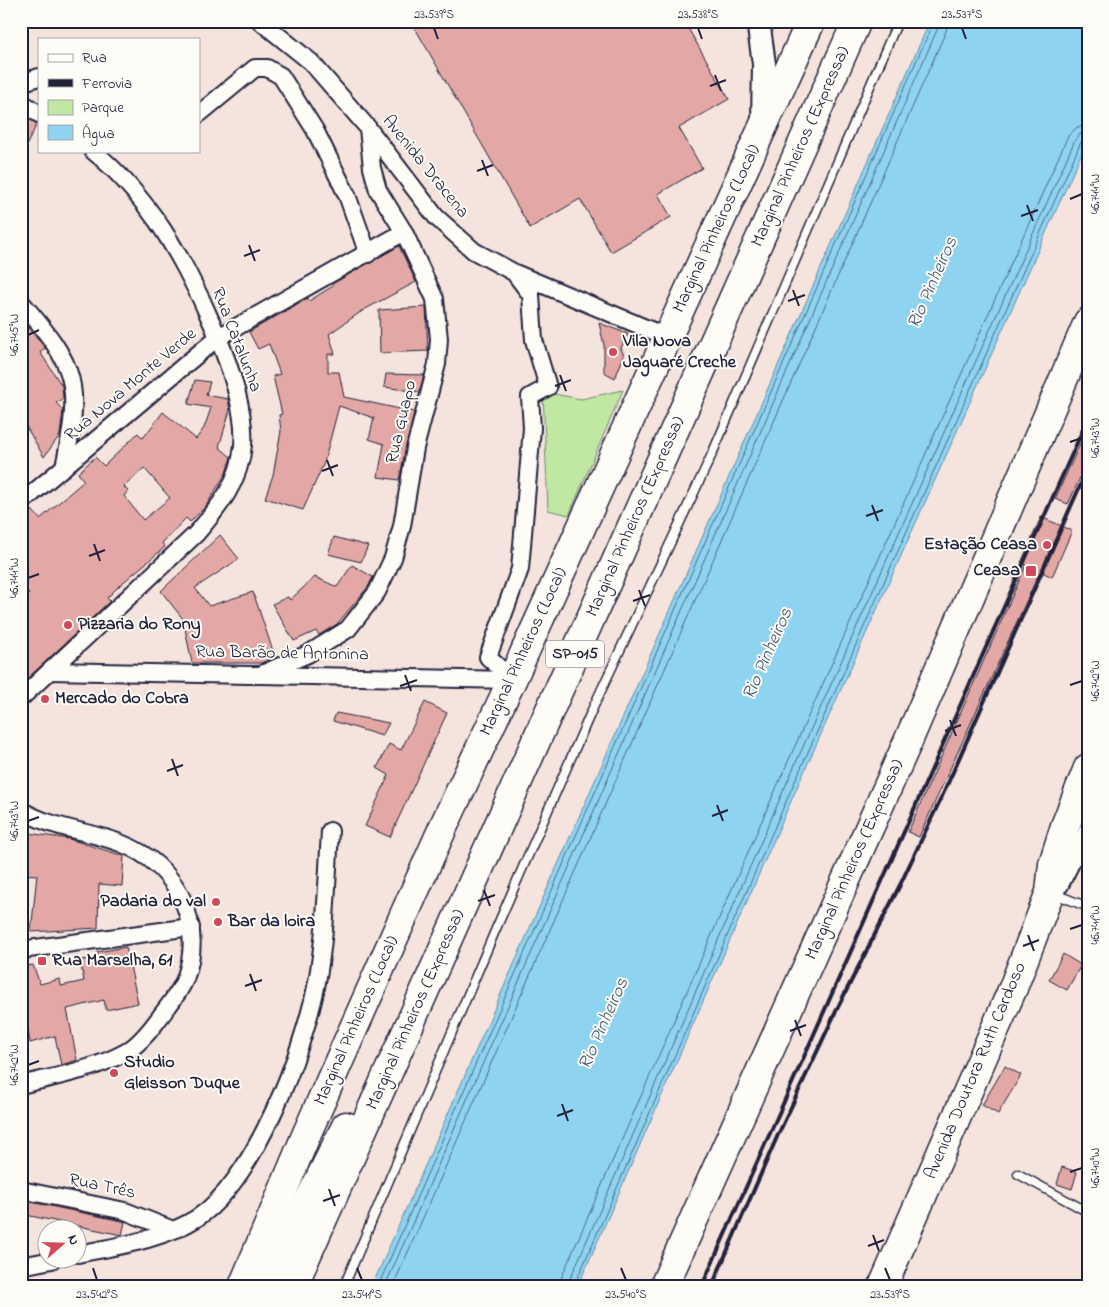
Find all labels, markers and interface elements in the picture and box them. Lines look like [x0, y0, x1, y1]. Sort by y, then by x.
text: 23.539°S [414, 6, 454, 24]
text: 23.538°S [678, 6, 719, 24]
text: 23.537°S [941, 6, 983, 24]
legend [38, 38, 200, 152]
street label: Marginal Pinheiros (Expressa) [745, 43, 858, 252]
text: Rua [82, 47, 107, 69]
text: Ferrovia [81, 73, 132, 95]
text: Parque [82, 97, 124, 119]
street label: Avenida Dracena [375, 110, 475, 224]
text: Água [82, 123, 115, 146]
street label: Marginal Pinheiros (Local) [667, 140, 768, 318]
text: 46.744°W [1087, 174, 1105, 214]
water label: Rio Pinheiros [901, 233, 965, 333]
street label: Rua Catalunha [204, 284, 268, 396]
text: 46.745°W [6, 314, 24, 356]
street label: Rua Nova Monte Verde [59, 321, 203, 448]
place label: Vila Nova Jaguaré Creche [622, 329, 737, 377]
marker: Vila Nova Jaguaré Creche [607, 346, 619, 358]
street label: Rua Guapo [380, 378, 424, 466]
street label: Marginal Pinheiros (Expressa) [580, 413, 693, 622]
text: 46.743°W [1087, 418, 1105, 458]
place label: Estação Ceasa [924, 532, 1037, 558]
marker: Estação Ceasa [1041, 539, 1053, 551]
text: 46.744°W [6, 558, 24, 598]
place label: Ceasa [973, 558, 1020, 584]
street label: Marginal Pinheiros (Local) [474, 563, 575, 741]
marker: Ceasa [1024, 564, 1038, 578]
water label: Rio Pinheiros [736, 604, 800, 704]
place label: Pizzaria do Rony [78, 612, 201, 639]
marker: Pizzaria do Rony [62, 619, 74, 631]
street label: Rua Barão de Antonina [195, 639, 369, 669]
road number: SP-015 [546, 641, 604, 668]
text: 46.742°W [1087, 660, 1105, 702]
place label: Mercado do Cobra [55, 686, 189, 712]
marker: Mercado do Cobra [39, 693, 51, 705]
street label: Marginal Pinheiros (Expressa) [799, 756, 912, 965]
text: 46.743°W [6, 801, 24, 841]
place label: Padaria do val [100, 889, 206, 915]
marker: Padaria do val [210, 896, 222, 908]
street label: Marginal Pinheiros (Expressa) [360, 906, 473, 1115]
text: 46.741°W [1087, 906, 1105, 944]
place label: Bar da loira [227, 909, 315, 935]
marker: Bar da loira [212, 916, 224, 928]
street label: Marginal Pinheiros (Local) [308, 932, 407, 1110]
place label: Rua Marselha, 61 [52, 948, 173, 974]
marker: Rua Marselha, 61 [36, 955, 48, 967]
street label: Avenida Doutora Ruth Cardoso [918, 958, 1034, 1184]
water label: Rio Pinheiros [572, 974, 636, 1074]
text: 46.742°W [6, 1044, 24, 1086]
place label: Studio Gleisson Duque [124, 1050, 241, 1097]
marker: Studio Gleisson Duque [108, 1067, 120, 1079]
text: 46.740°W [1087, 1148, 1105, 1188]
street label: Rua Três [66, 1167, 138, 1207]
north arrow [38, 1220, 88, 1270]
text: N [61, 1232, 84, 1248]
text: 23.542°S [76, 1286, 118, 1304]
text: 23.541°S [342, 1286, 382, 1304]
text: 23.540°S [605, 1286, 647, 1304]
text: 23.539°S [870, 1286, 910, 1304]

